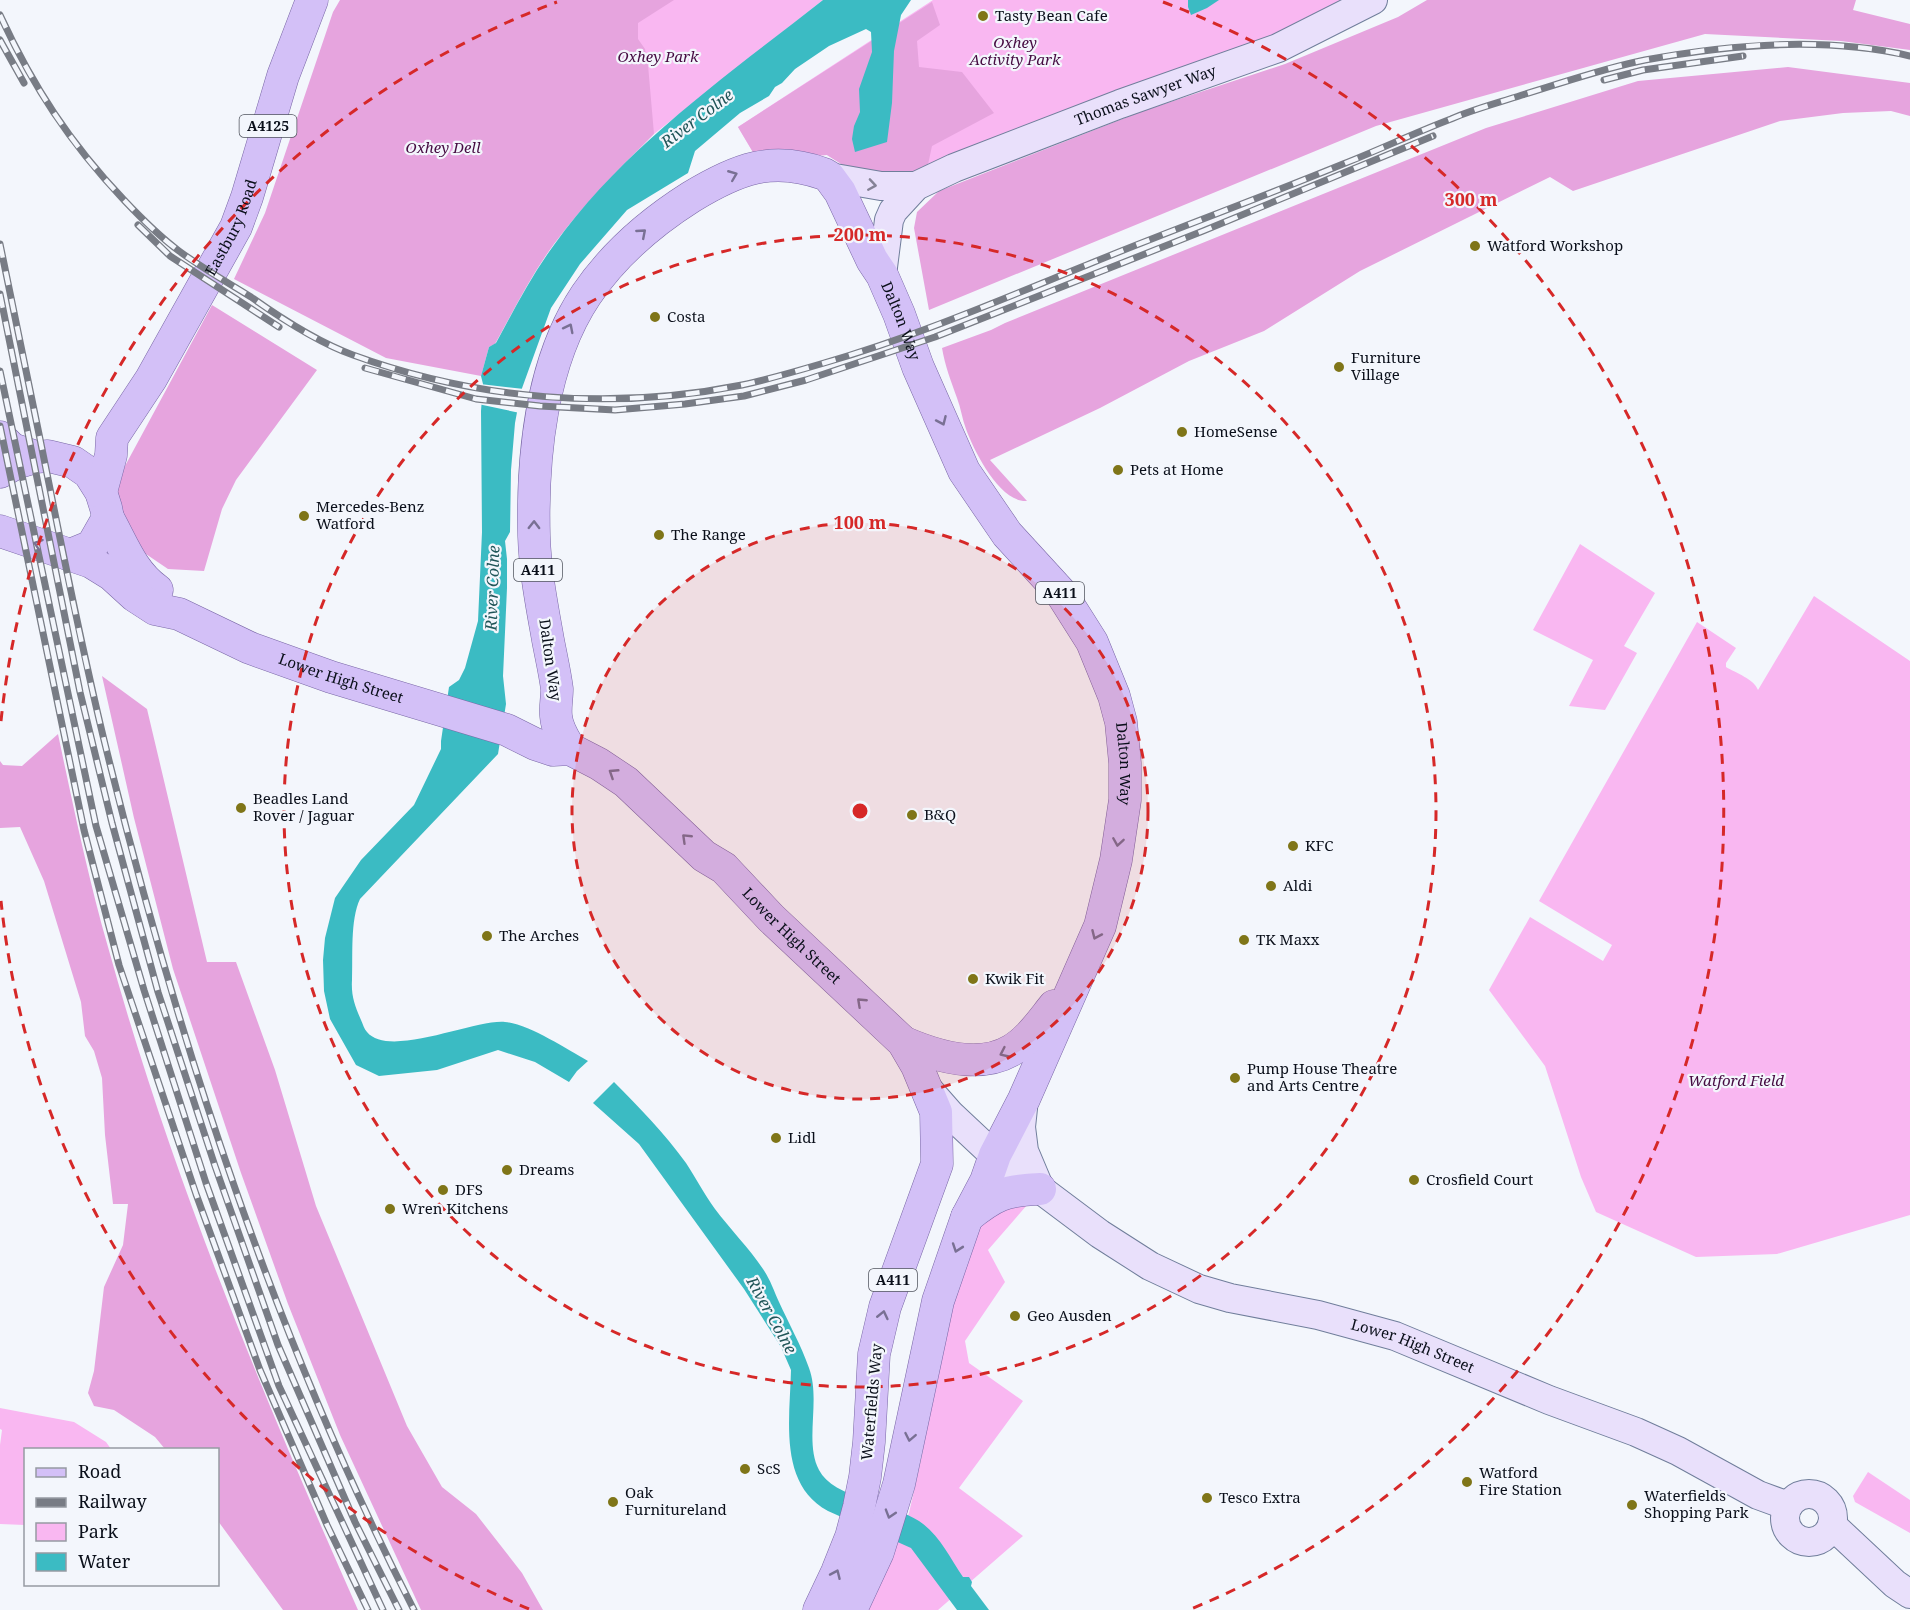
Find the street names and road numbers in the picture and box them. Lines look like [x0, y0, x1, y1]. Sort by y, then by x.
street label: Thomas Sawyer Way [1071, 60, 1219, 130]
road number: A4125 [240, 115, 296, 137]
street label: Eastbury Road [200, 177, 261, 279]
street label: Dalton Way [877, 278, 926, 363]
road number: A411 [514, 559, 562, 581]
road number: A411 [1036, 582, 1084, 604]
street label: Dalton Way [535, 617, 567, 703]
street label: Lower High Street [276, 648, 406, 707]
street label: Dalton Way [1112, 721, 1136, 807]
street label: Lower High Street [739, 883, 846, 988]
road number: A411 [869, 1269, 917, 1291]
street label: Lower High Street [1349, 1313, 1478, 1377]
street label: Waterfields Way [856, 1342, 886, 1461]

